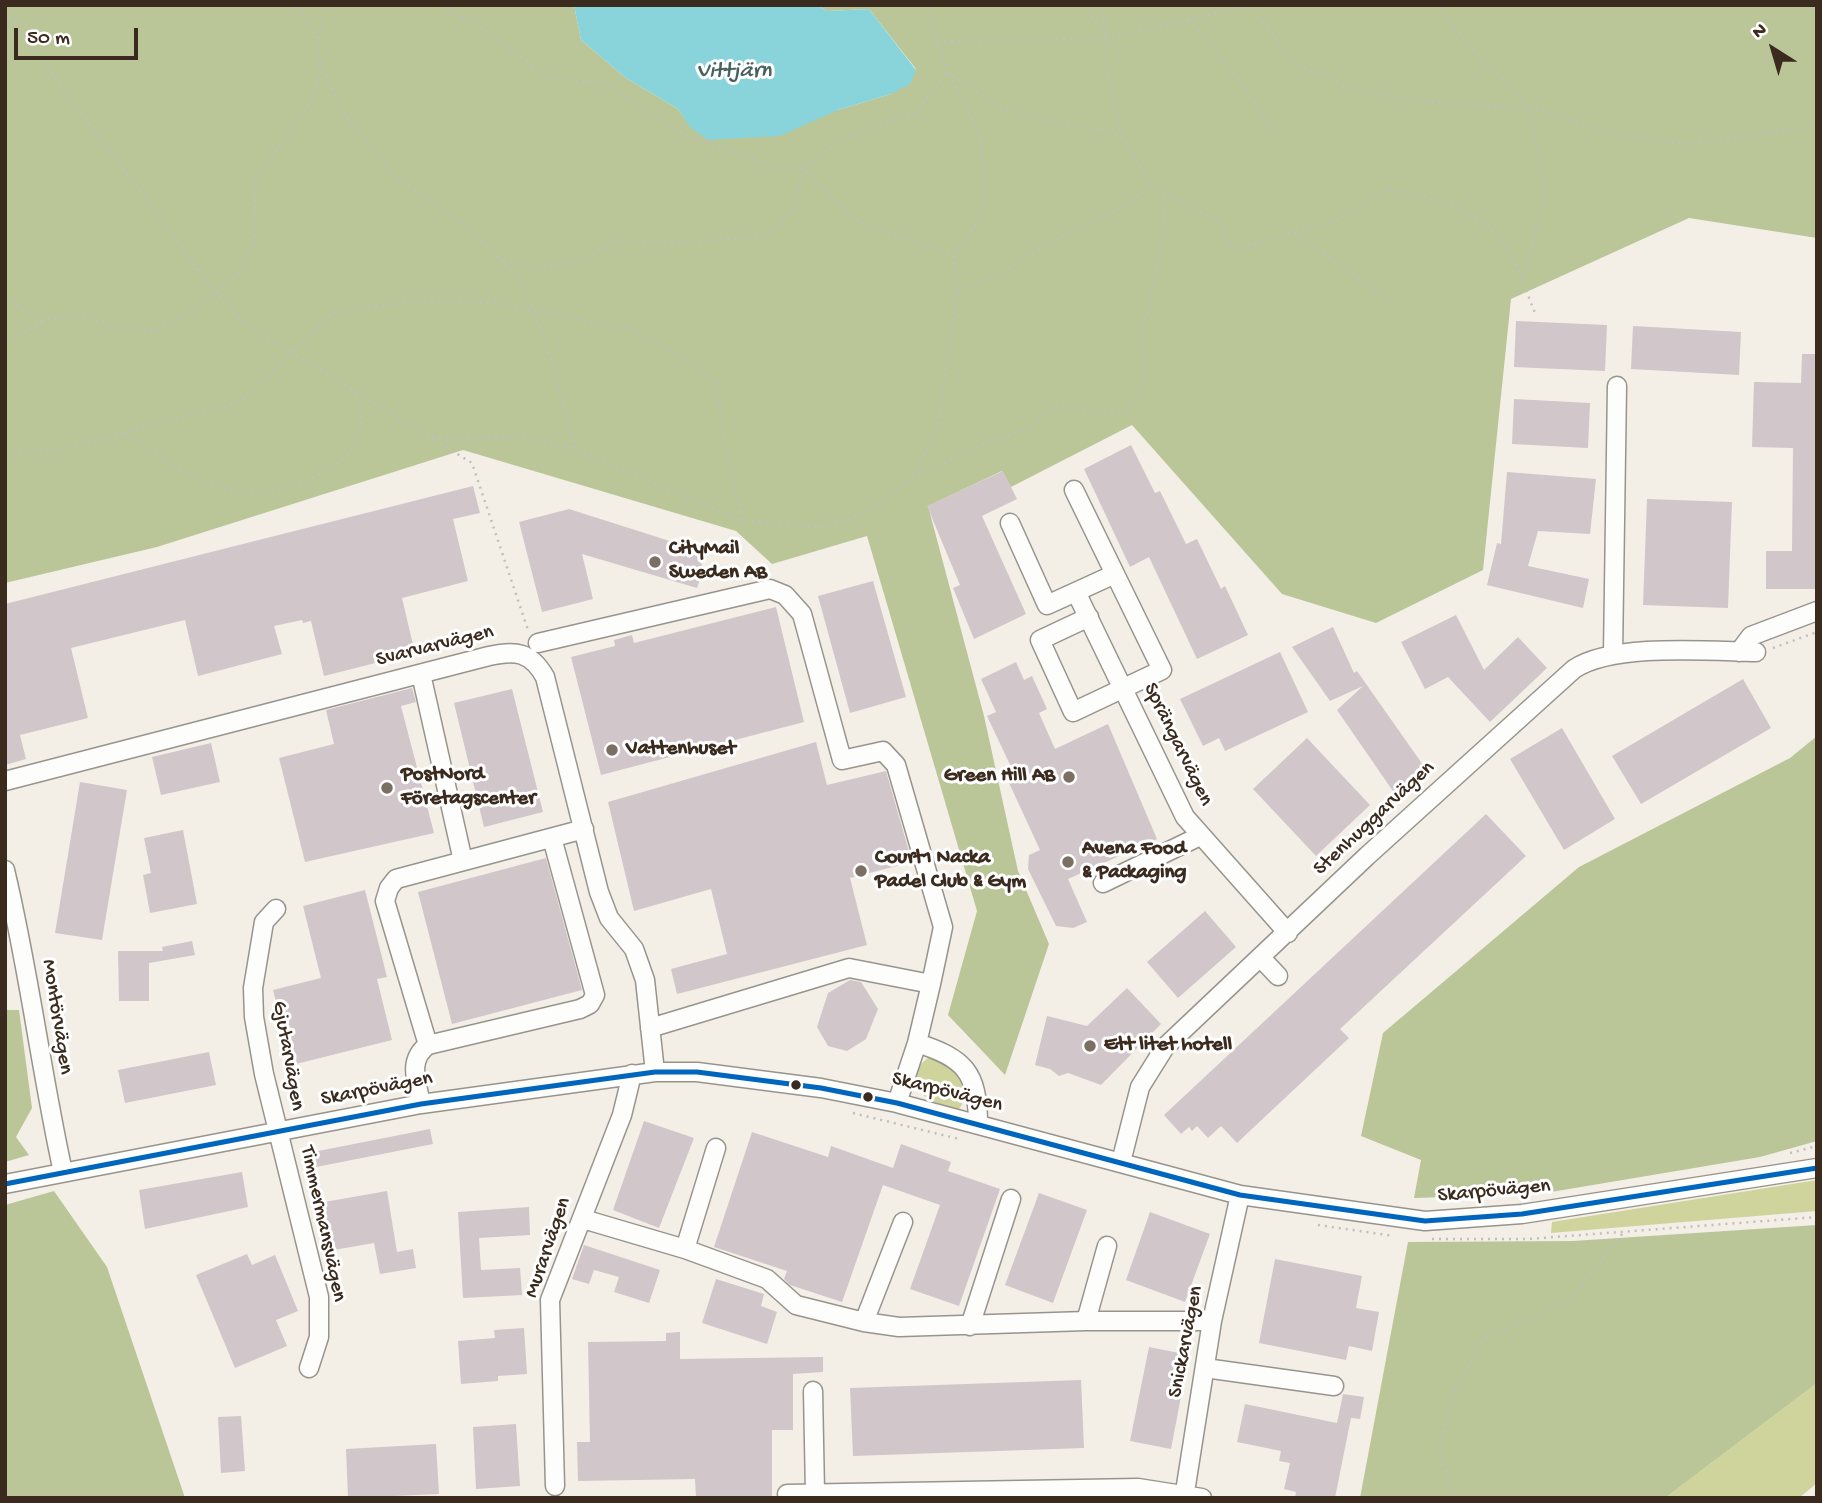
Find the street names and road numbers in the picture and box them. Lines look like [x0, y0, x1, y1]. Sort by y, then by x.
street label: Svarvarvägen [374, 620, 496, 674]
street label: Sprängarvägen [1136, 679, 1218, 811]
street label: Stenhuggarvägen [1309, 756, 1441, 882]
street label: Montörvägen [34, 958, 78, 1076]
street label: Gjutarvägen [265, 999, 309, 1113]
street label: Skarpövägen [319, 1067, 435, 1113]
street label: Skarpövägen [889, 1067, 1005, 1119]
street label: Timmermansvägen [293, 1144, 351, 1304]
street label: Skarpövägen [1437, 1175, 1551, 1209]
street label: Murarvägen [520, 1194, 578, 1302]
street label: Snickarvägen [1164, 1284, 1210, 1400]

